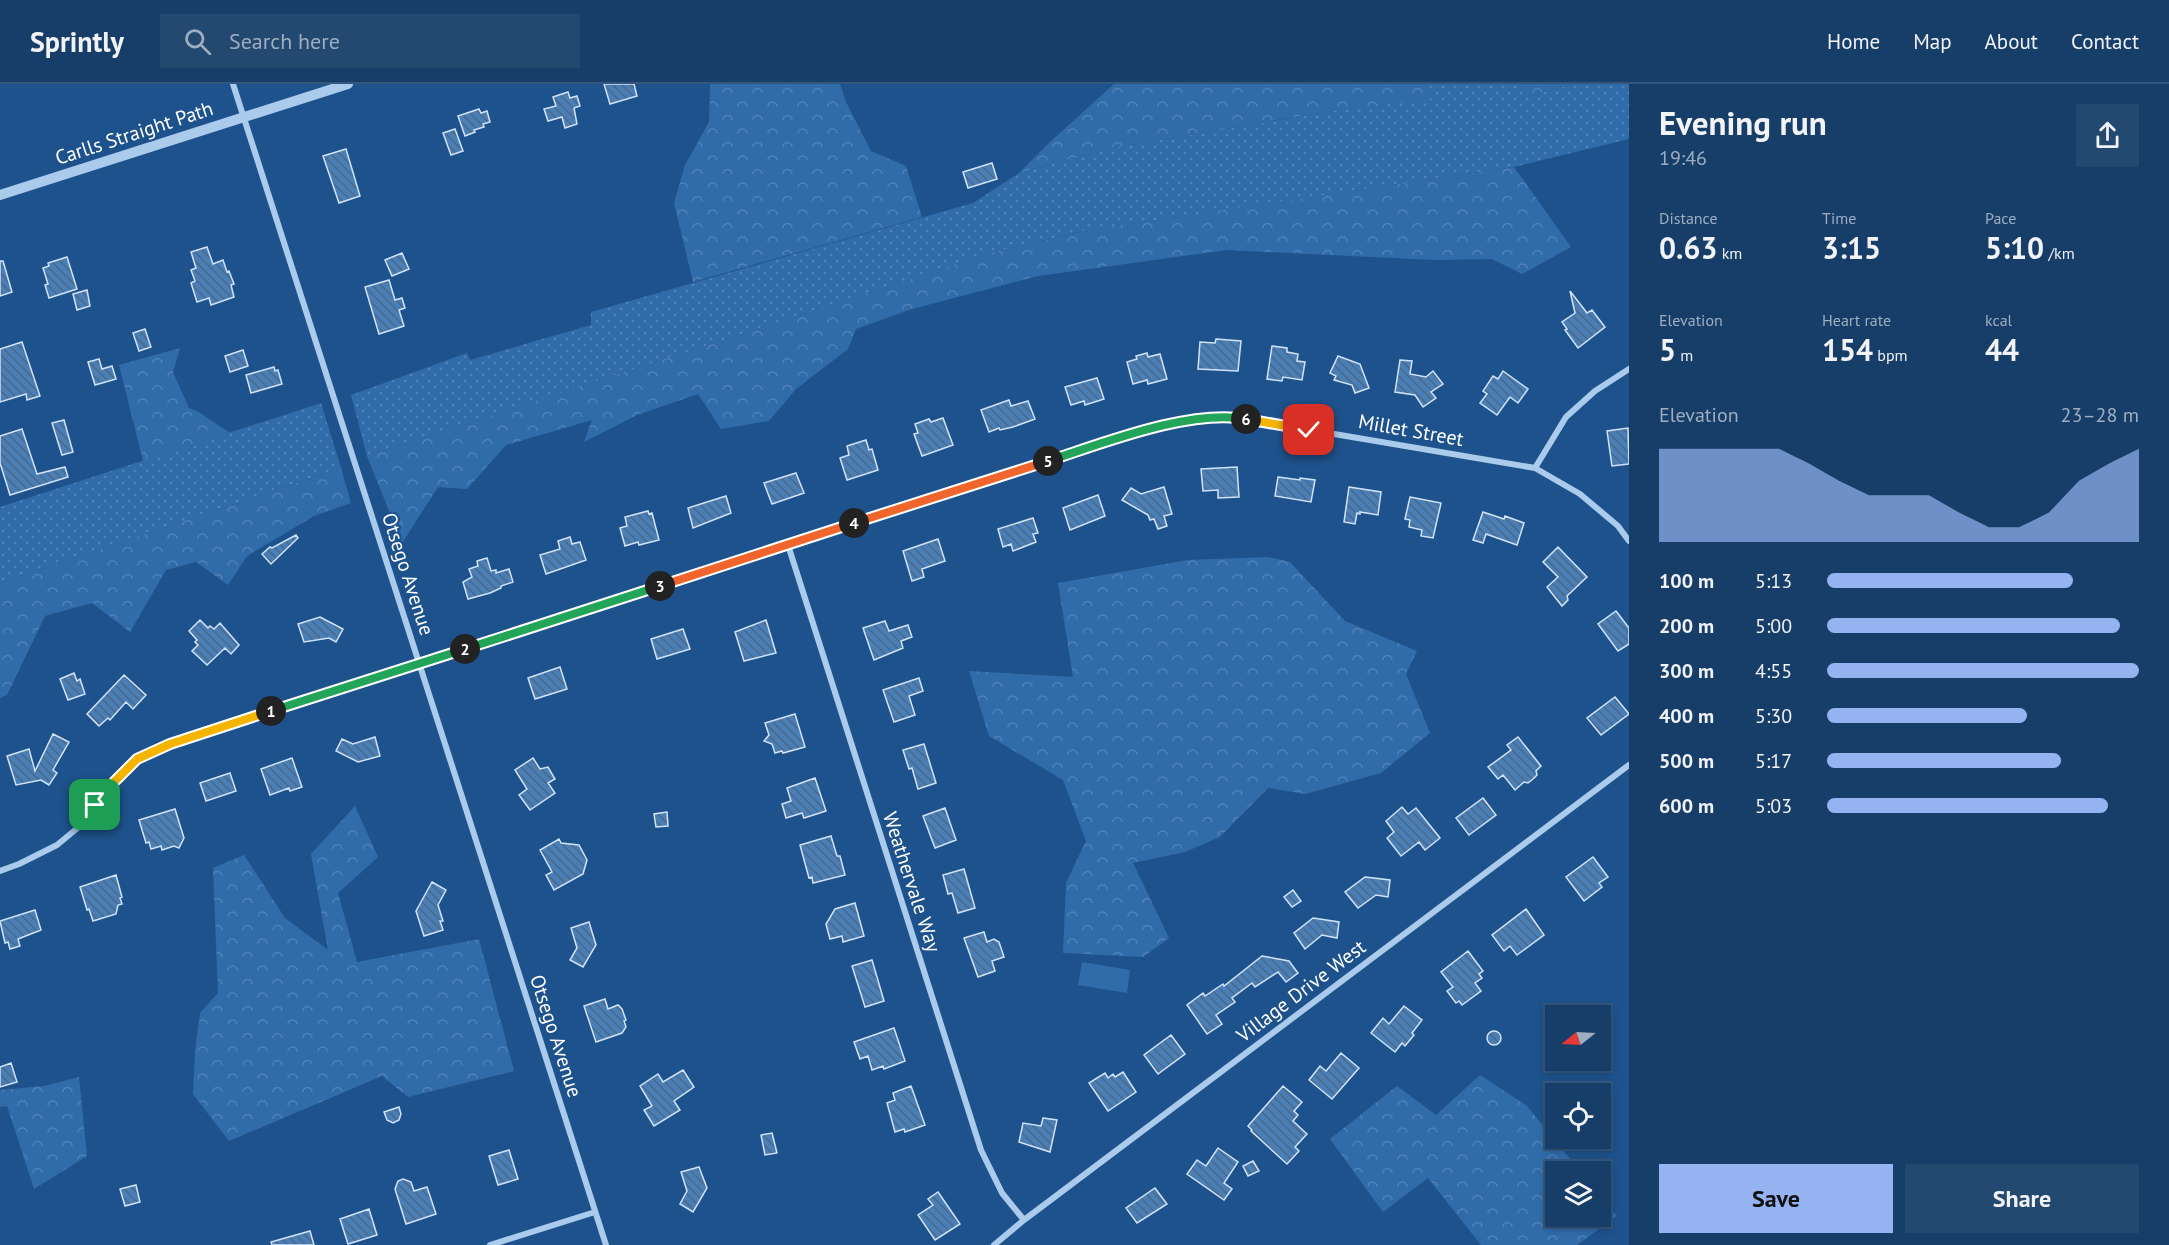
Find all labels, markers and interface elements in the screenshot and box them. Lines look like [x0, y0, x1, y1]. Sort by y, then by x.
search box [160, 14, 580, 68]
text: Sprintly [30, 23, 124, 60]
icon: search [181, 25, 214, 58]
text: Search here [229, 27, 340, 55]
text: Home [1827, 28, 1880, 55]
text: Map [1913, 28, 1952, 55]
text: About [1985, 28, 2038, 55]
text: Contact [2071, 28, 2139, 55]
street label: Carlls Straight Path [52, 95, 216, 171]
text: Evening run [1659, 101, 1827, 144]
button: share [2076, 104, 2139, 167]
text: 19:46 [1659, 145, 1707, 171]
text: Distance [1659, 208, 1718, 228]
text: Time [1822, 208, 1856, 228]
text: Pace [1985, 208, 2016, 228]
text: 0.63 [1659, 228, 1717, 267]
text: 3:15 [1822, 228, 1881, 267]
text: 5:10 [1985, 228, 2044, 267]
text: km [1717, 243, 1742, 263]
text: /km [2044, 243, 2075, 263]
text: Elevation [1659, 310, 1723, 330]
text: Heart rate [1822, 310, 1891, 330]
text: kcal [1985, 310, 2012, 330]
text: 5 [1659, 330, 1676, 369]
text: 154 [1822, 330, 1873, 369]
text: 44 [1985, 330, 2019, 369]
text: m [1676, 345, 1693, 365]
text: bpm [1873, 345, 1908, 365]
text: Elevation [1659, 402, 1739, 428]
text: 23–28 m [2061, 402, 2139, 428]
pin: 6 [1231, 404, 1261, 434]
pin [1283, 404, 1334, 455]
street label: Millet Street [1356, 408, 1466, 452]
text: 6 [1241, 409, 1251, 429]
icon: check [1292, 413, 1325, 446]
pin: 5 [1033, 446, 1063, 476]
text: 5 [1043, 451, 1053, 471]
pin: 4 [839, 508, 869, 538]
street label: Otsego Avenue [376, 509, 440, 639]
text: 4 [849, 513, 859, 533]
text: 100 m [1659, 568, 1714, 594]
text: 5:13 [1755, 568, 1792, 594]
pin: 3 [645, 571, 675, 601]
text: 3 [655, 576, 665, 596]
text: 200 m [1659, 613, 1714, 639]
text: 5:00 [1755, 613, 1792, 639]
pin: 2 [450, 634, 480, 664]
text: 2 [460, 639, 470, 659]
text: 300 m [1659, 658, 1714, 684]
text: 4:55 [1755, 658, 1792, 684]
pin: 1 [256, 696, 286, 726]
text: 1 [266, 701, 276, 721]
text: 400 m [1659, 703, 1714, 729]
text: 5:30 [1755, 703, 1792, 729]
text: 500 m [1659, 748, 1714, 774]
text: 5:17 [1755, 748, 1792, 774]
pin [69, 779, 120, 830]
icon: arrive [78, 788, 111, 821]
text: 600 m [1659, 793, 1714, 819]
text: 5:03 [1755, 793, 1792, 819]
street label: Weathervale Way [877, 809, 947, 956]
street label: Village Drive West [1230, 934, 1371, 1049]
street label: Otsego Avenue [524, 971, 588, 1101]
north arrow [1545, 1005, 1611, 1071]
map controls [1545, 1005, 1611, 1227]
button: locate [1545, 1083, 1611, 1149]
button: layers [1545, 1161, 1611, 1227]
button: Save [1659, 1164, 1893, 1233]
button: Share [1905, 1164, 2139, 1233]

